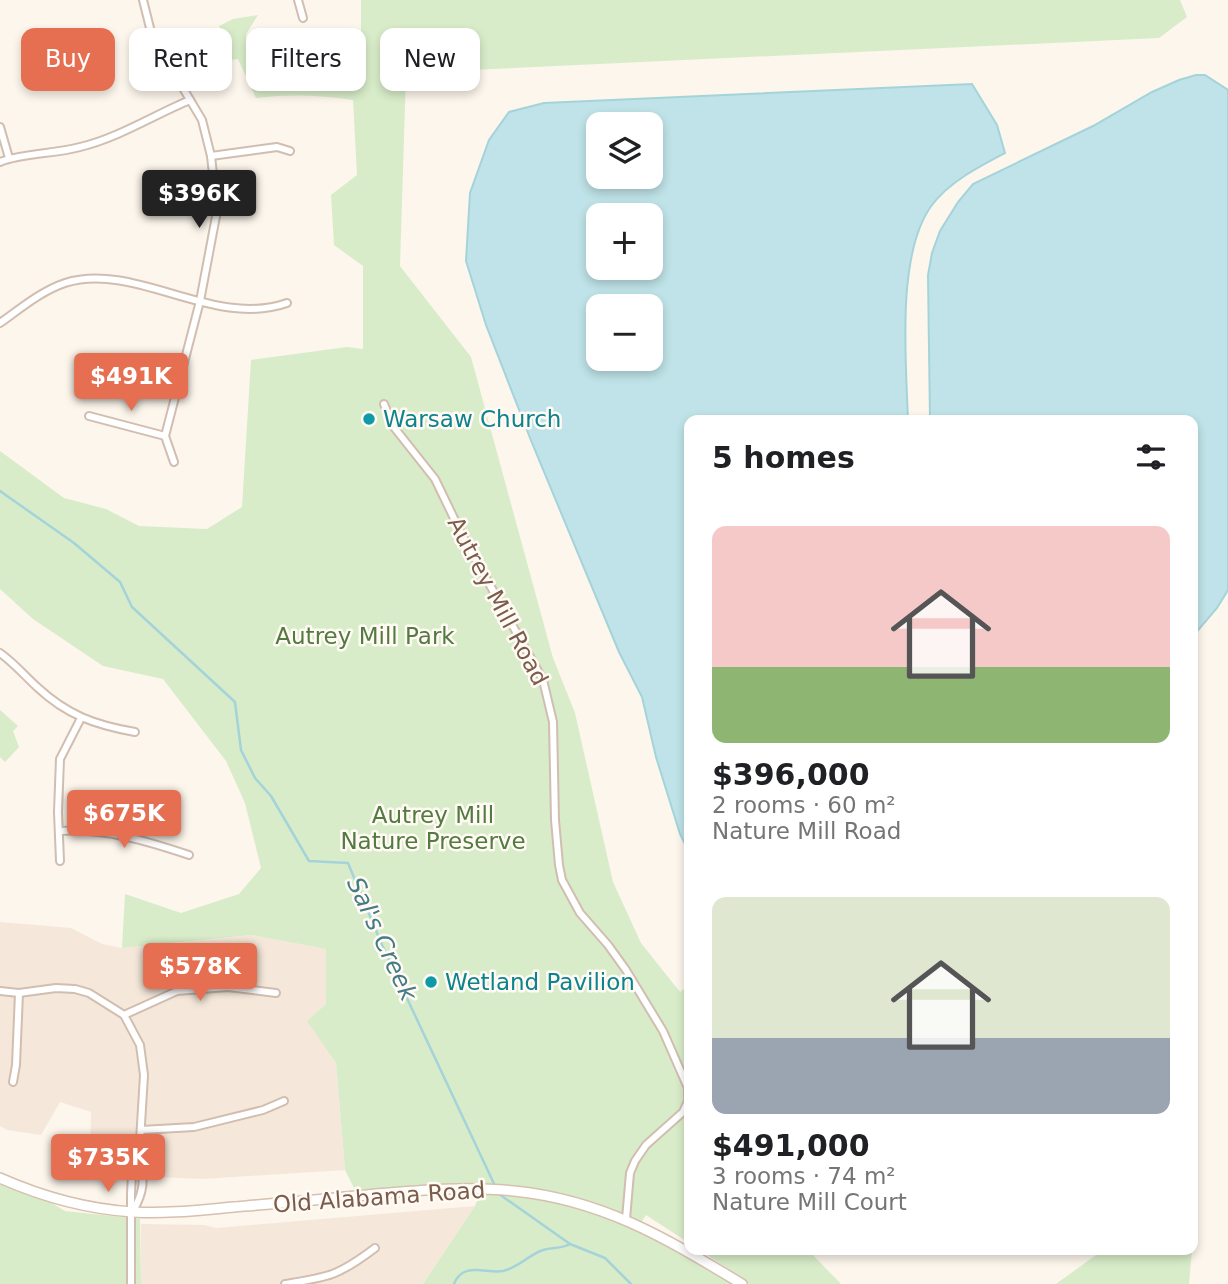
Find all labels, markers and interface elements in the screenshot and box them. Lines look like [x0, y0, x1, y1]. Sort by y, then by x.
chip: Buy [21, 28, 115, 91]
chip: Rent [129, 28, 232, 91]
chip: Filters [246, 28, 366, 91]
chip: New [380, 28, 480, 91]
map controls [586, 112, 663, 371]
button: layers [586, 112, 663, 189]
pin: $396K [150, 170, 248, 230]
text: $396K [158, 180, 240, 206]
button: + [586, 203, 663, 280]
button: − [586, 294, 663, 371]
pin: $491K [82, 354, 180, 413]
text: $491K [90, 363, 172, 389]
place label: Warsaw Church [383, 406, 561, 432]
marker: Warsaw Church [361, 411, 377, 427]
icon: filters [1132, 438, 1170, 476]
text: 5 homes [712, 440, 855, 475]
street label: Autrey Mill Road [443, 512, 553, 690]
icon: home [878, 571, 1004, 697]
park label: Autrey Mill Park [275, 623, 455, 649]
text: $396,000 [712, 757, 870, 792]
pin: $675K [75, 790, 173, 850]
text: 2 rooms · 60 m² [712, 792, 896, 818]
text: $675K [83, 800, 165, 826]
park label: Autrey Mill Nature Preserve [340, 802, 526, 854]
text: Nature Mill Road [712, 818, 901, 844]
water label: Sal's Creek [341, 873, 423, 1006]
icon: home [878, 942, 1004, 1068]
pin: $578K [151, 944, 249, 1003]
text: $578K [159, 953, 241, 979]
place label: Wetland Pavilion [445, 969, 635, 995]
marker: Wetland Pavilion [423, 974, 439, 990]
text: $491,000 [712, 1128, 870, 1163]
pin: $735K [59, 1134, 157, 1194]
text: $735K [67, 1144, 149, 1170]
text: 3 rooms · 74 m² [712, 1163, 896, 1189]
street label: Old Alabama Road [272, 1177, 486, 1217]
text: Nature Mill Court [712, 1189, 907, 1215]

